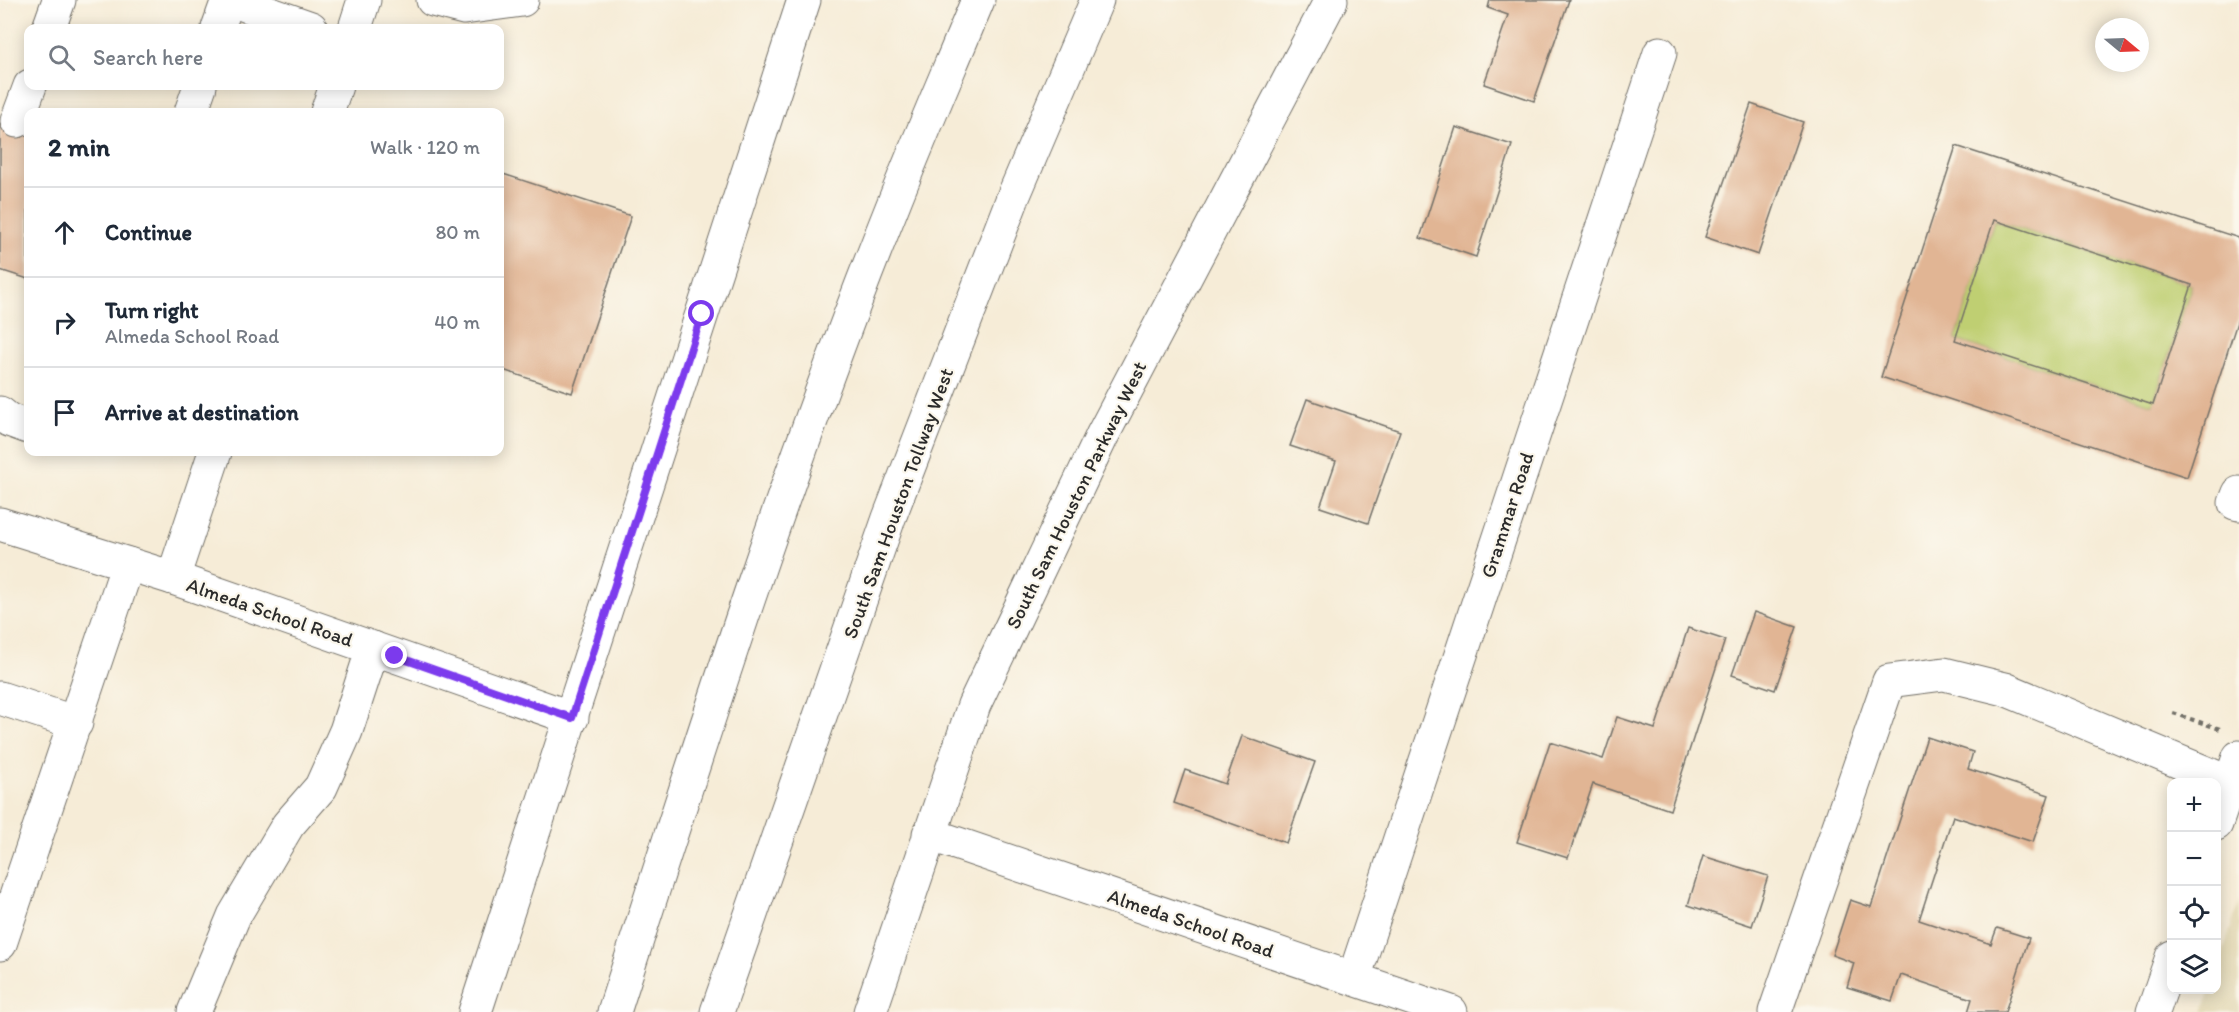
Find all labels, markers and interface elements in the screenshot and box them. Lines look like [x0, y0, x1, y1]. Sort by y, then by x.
north arrow [2095, 18, 2149, 72]
search box [24, 24, 504, 90]
icon: search [45, 41, 78, 74]
text: Search here [93, 44, 203, 71]
text: 2 min [48, 131, 110, 163]
text: Walk · 120 m [370, 135, 480, 159]
icon: ahead [48, 216, 81, 249]
text: Continue [105, 219, 192, 246]
text: 80 m [435, 220, 480, 244]
text: Turn right [105, 297, 199, 324]
route start [688, 300, 714, 326]
icon: right [48, 306, 81, 339]
text: 40 m [434, 310, 480, 334]
text: Almeda School Road [105, 324, 279, 348]
street label: South Sam Houston Parkway West [1001, 357, 1151, 633]
street label: South Sam Houston Tollway West [838, 364, 958, 642]
icon: arrive [48, 396, 81, 429]
text: Arrive at destination [105, 399, 299, 426]
street label: Grammar Road [1475, 449, 1539, 581]
street label: Almeda School Road [184, 572, 356, 652]
route end [381, 642, 407, 668]
map controls [2167, 778, 2221, 994]
button: + [2167, 778, 2221, 832]
button: − [2167, 832, 2221, 886]
street label: Almeda School Road [1105, 883, 1277, 963]
button: locate [2167, 886, 2221, 940]
button: layers [2167, 940, 2221, 994]

